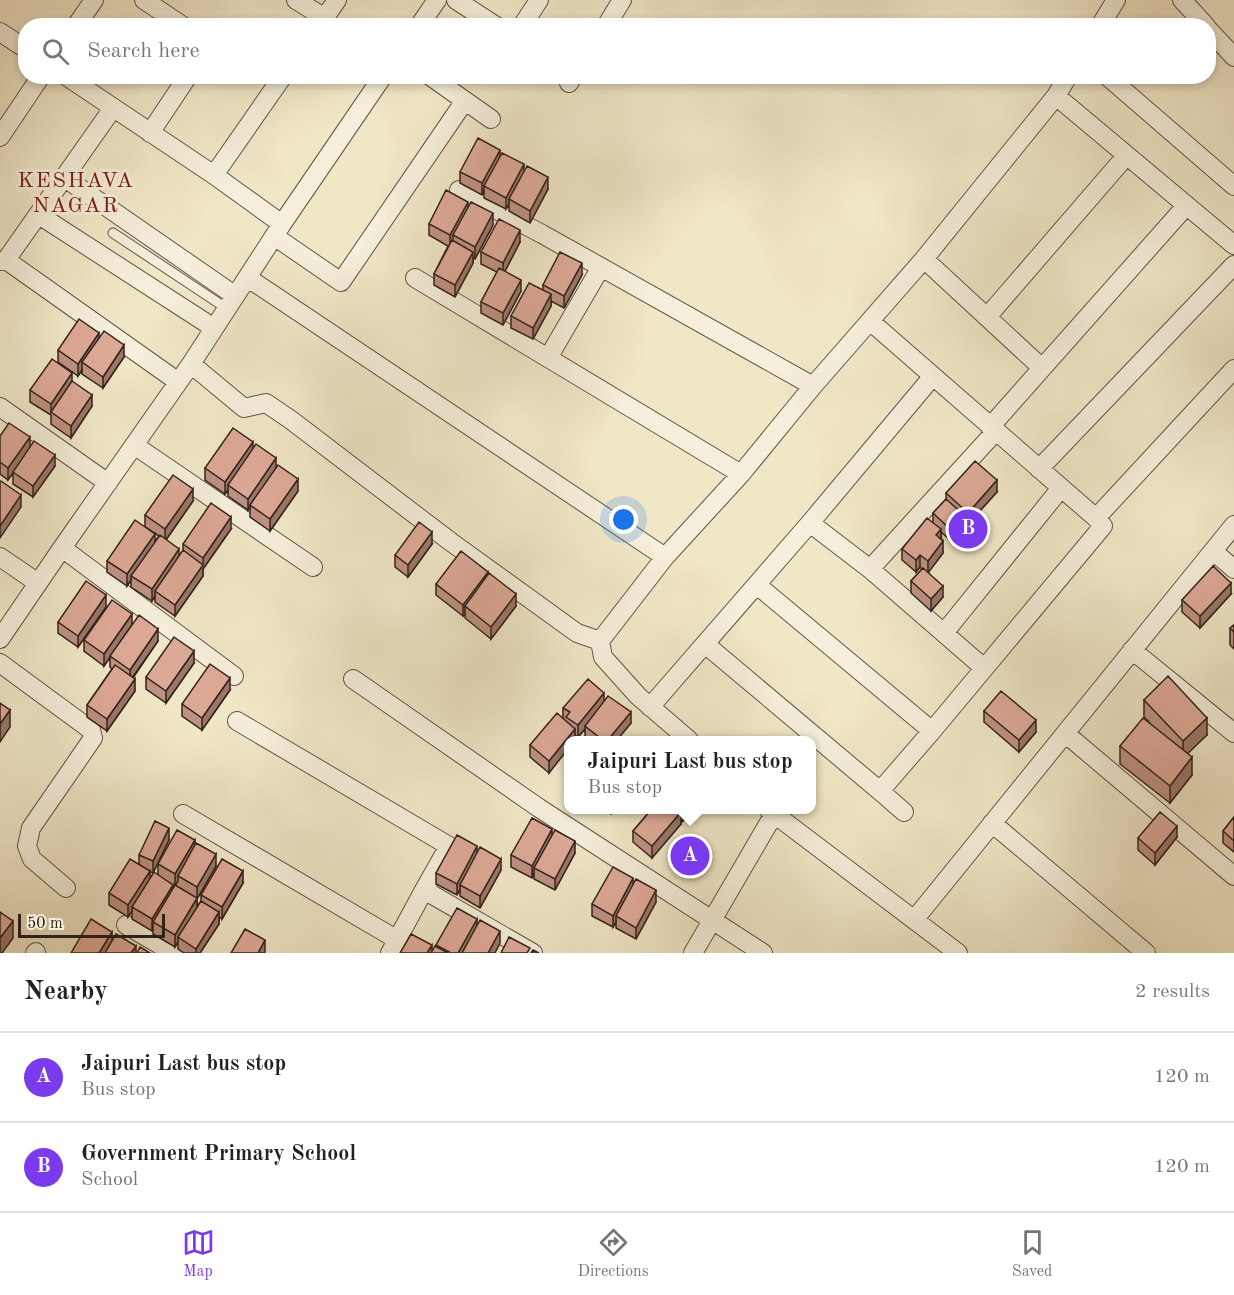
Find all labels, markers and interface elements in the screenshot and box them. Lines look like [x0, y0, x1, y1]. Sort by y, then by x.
search box [18, 18, 1216, 84]
icon: search [39, 35, 72, 68]
text: Search here [87, 40, 200, 62]
district label: KESHAVA NAGAR [17, 170, 135, 217]
your location [609, 505, 638, 534]
pin: B [948, 506, 988, 552]
popup [564, 736, 816, 814]
text: Jaipuri Last bus stop [587, 751, 793, 773]
text: Bus stop [587, 778, 662, 798]
pin: A [670, 834, 710, 878]
scale bar [18, 911, 165, 938]
text: 50 m [27, 916, 63, 932]
text: Nearby [24, 979, 108, 1005]
text: 2 results [1135, 982, 1210, 1002]
text: Jaipuri Last bus stop [81, 1053, 286, 1075]
text: A [36, 1067, 51, 1087]
text: 120 m [1154, 1067, 1210, 1087]
text: Bus stop [81, 1080, 156, 1100]
text: Government Primary School [81, 1143, 356, 1165]
text: B [36, 1157, 51, 1177]
text: 120 m [1154, 1157, 1210, 1177]
text: School [81, 1170, 138, 1190]
tab: Map [182, 1226, 215, 1282]
tab: Directions [578, 1226, 649, 1282]
tab: Saved [1012, 1226, 1052, 1282]

